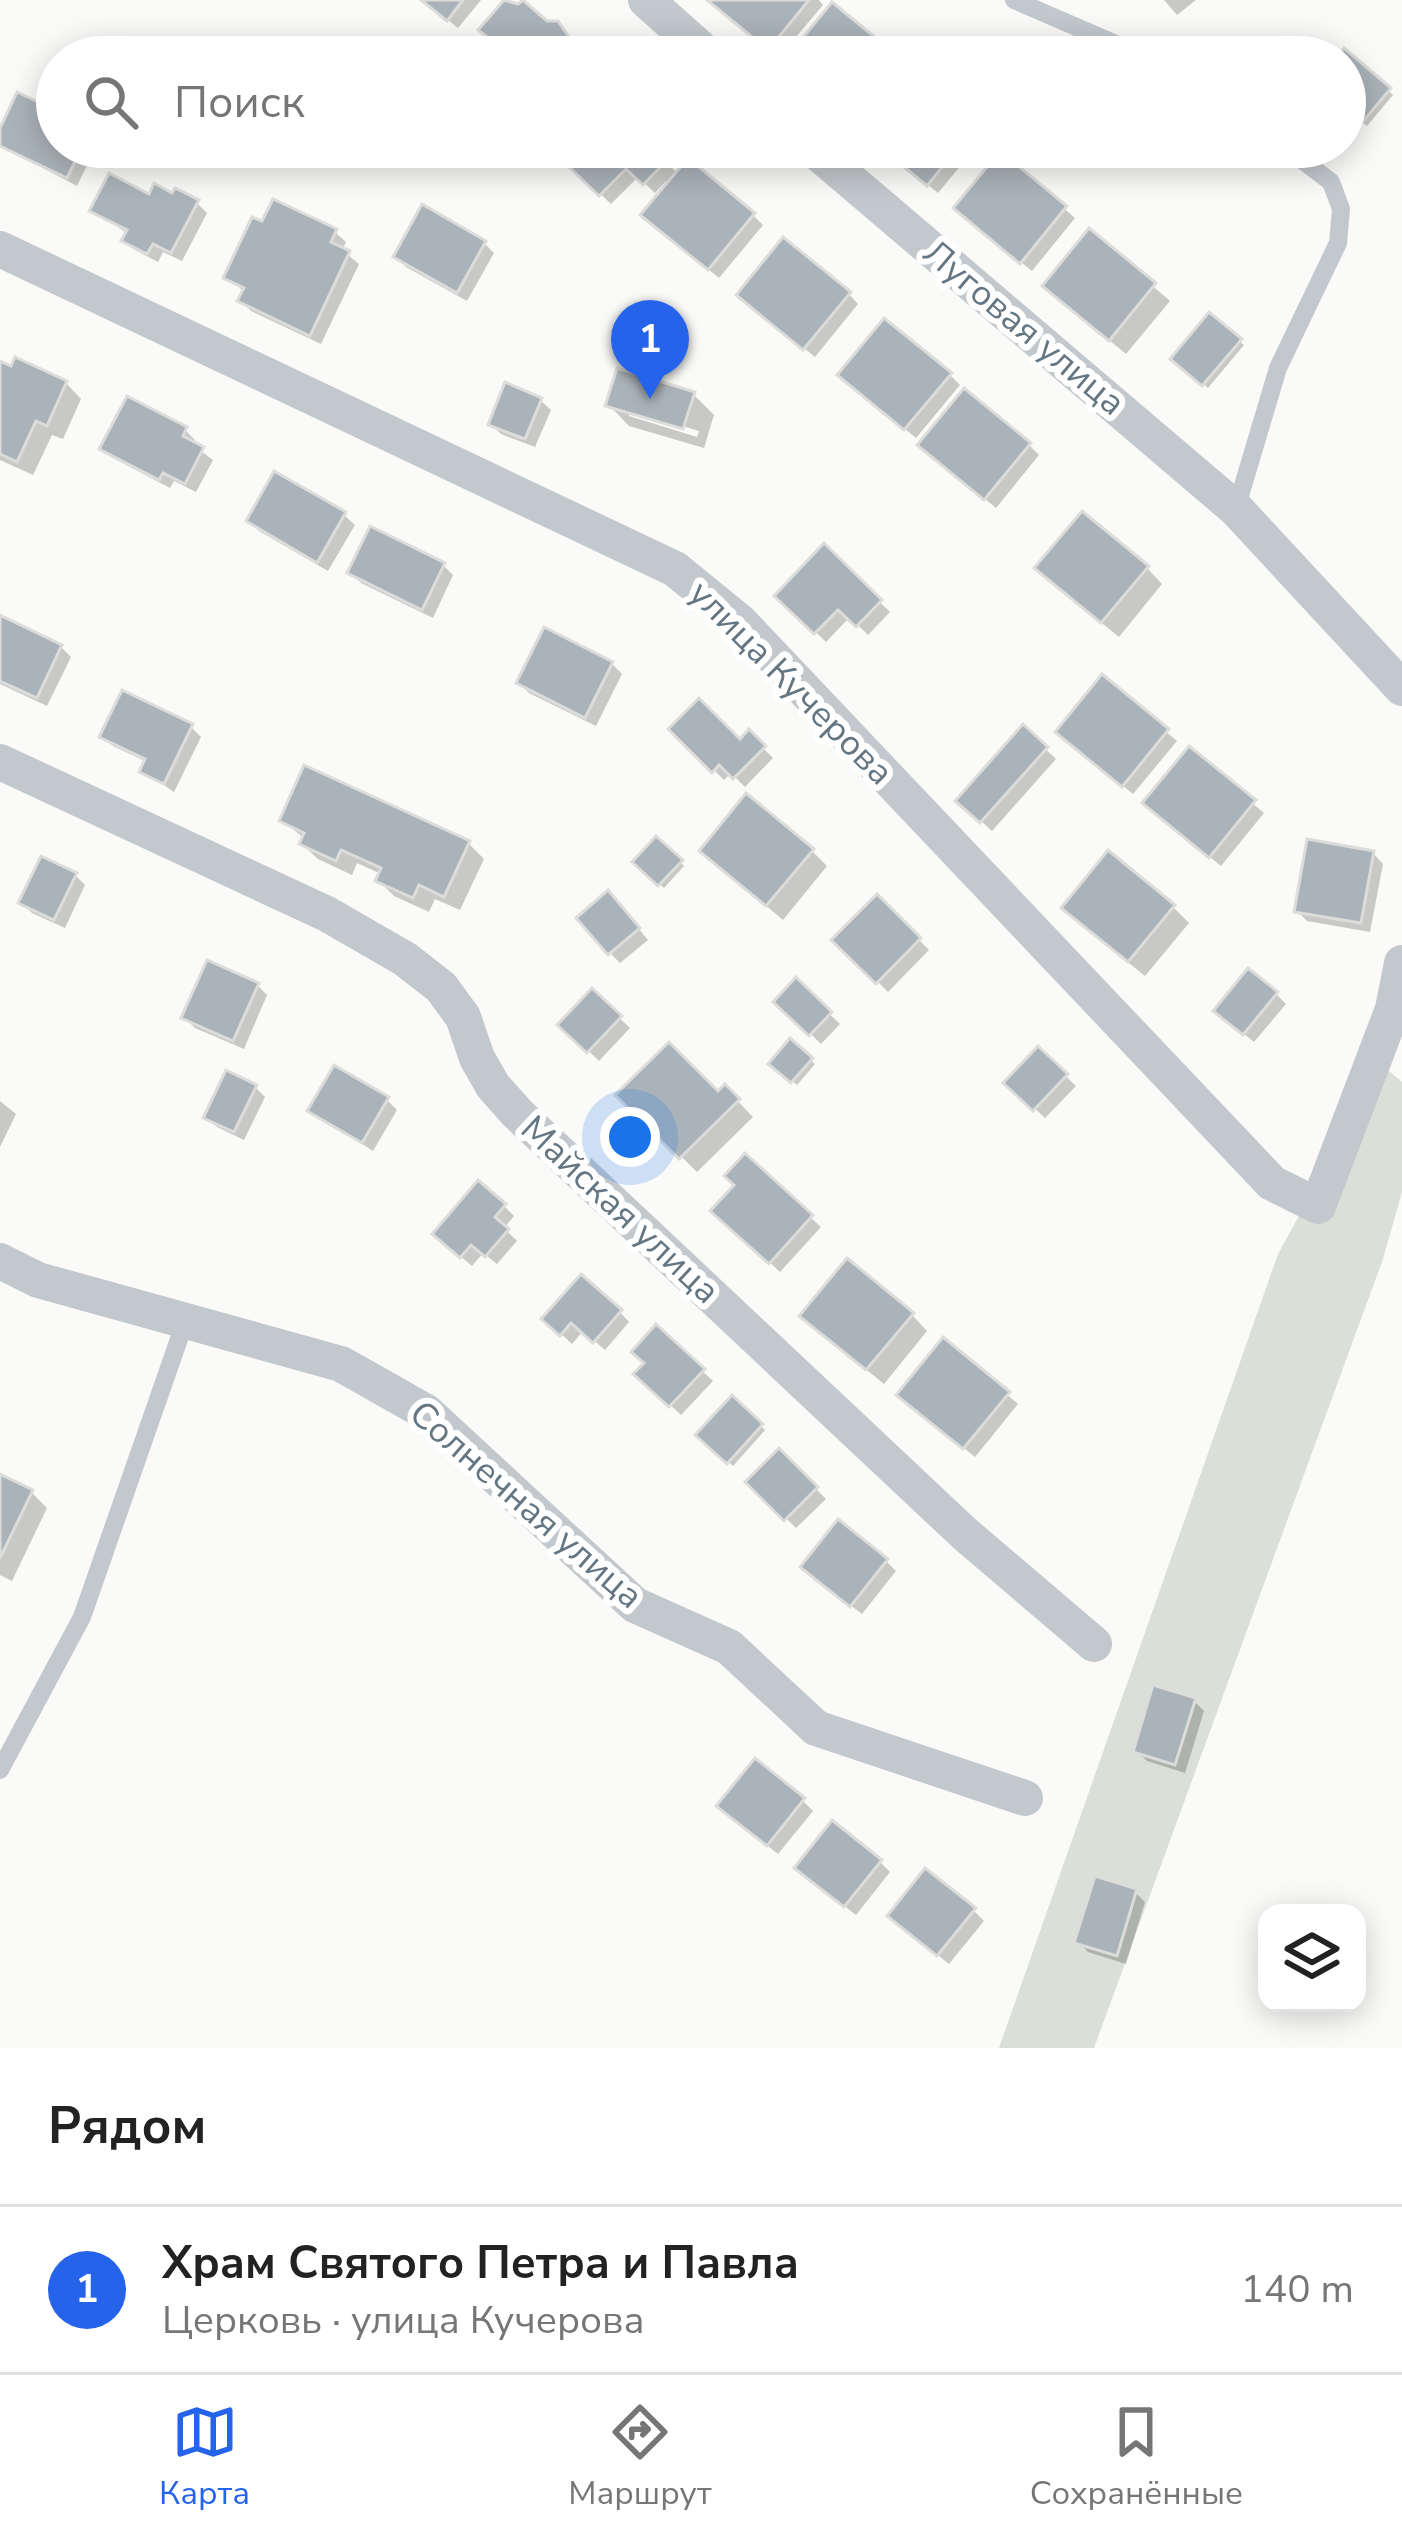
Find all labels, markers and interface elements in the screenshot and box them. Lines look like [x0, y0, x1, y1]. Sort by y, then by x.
search box [36, 36, 1366, 168]
icon: search [78, 69, 144, 135]
text: Поиск [174, 72, 305, 133]
street label: Луговая улица [913, 229, 1135, 427]
pin: 1 [611, 300, 689, 399]
street label: улица Кучерова [678, 570, 904, 796]
street label: Майская улица [510, 1105, 730, 1315]
your location [600, 1107, 660, 1167]
street label: Солнечная улица [399, 1390, 653, 1620]
map controls [1258, 1904, 1366, 2012]
button: layers [1258, 1904, 1366, 2012]
text: Рядом [48, 2091, 206, 2161]
text: Храм Святого Петра и Павла [162, 2233, 799, 2294]
text: 1 [75, 2263, 99, 2316]
text: 140 m [1240, 2263, 1354, 2316]
text: Церковь · улица Кучерова [162, 2294, 644, 2347]
tab: Карта [159, 2399, 250, 2516]
tab: Маршрут [568, 2399, 712, 2516]
tab: Сохранённые [1030, 2399, 1243, 2516]

